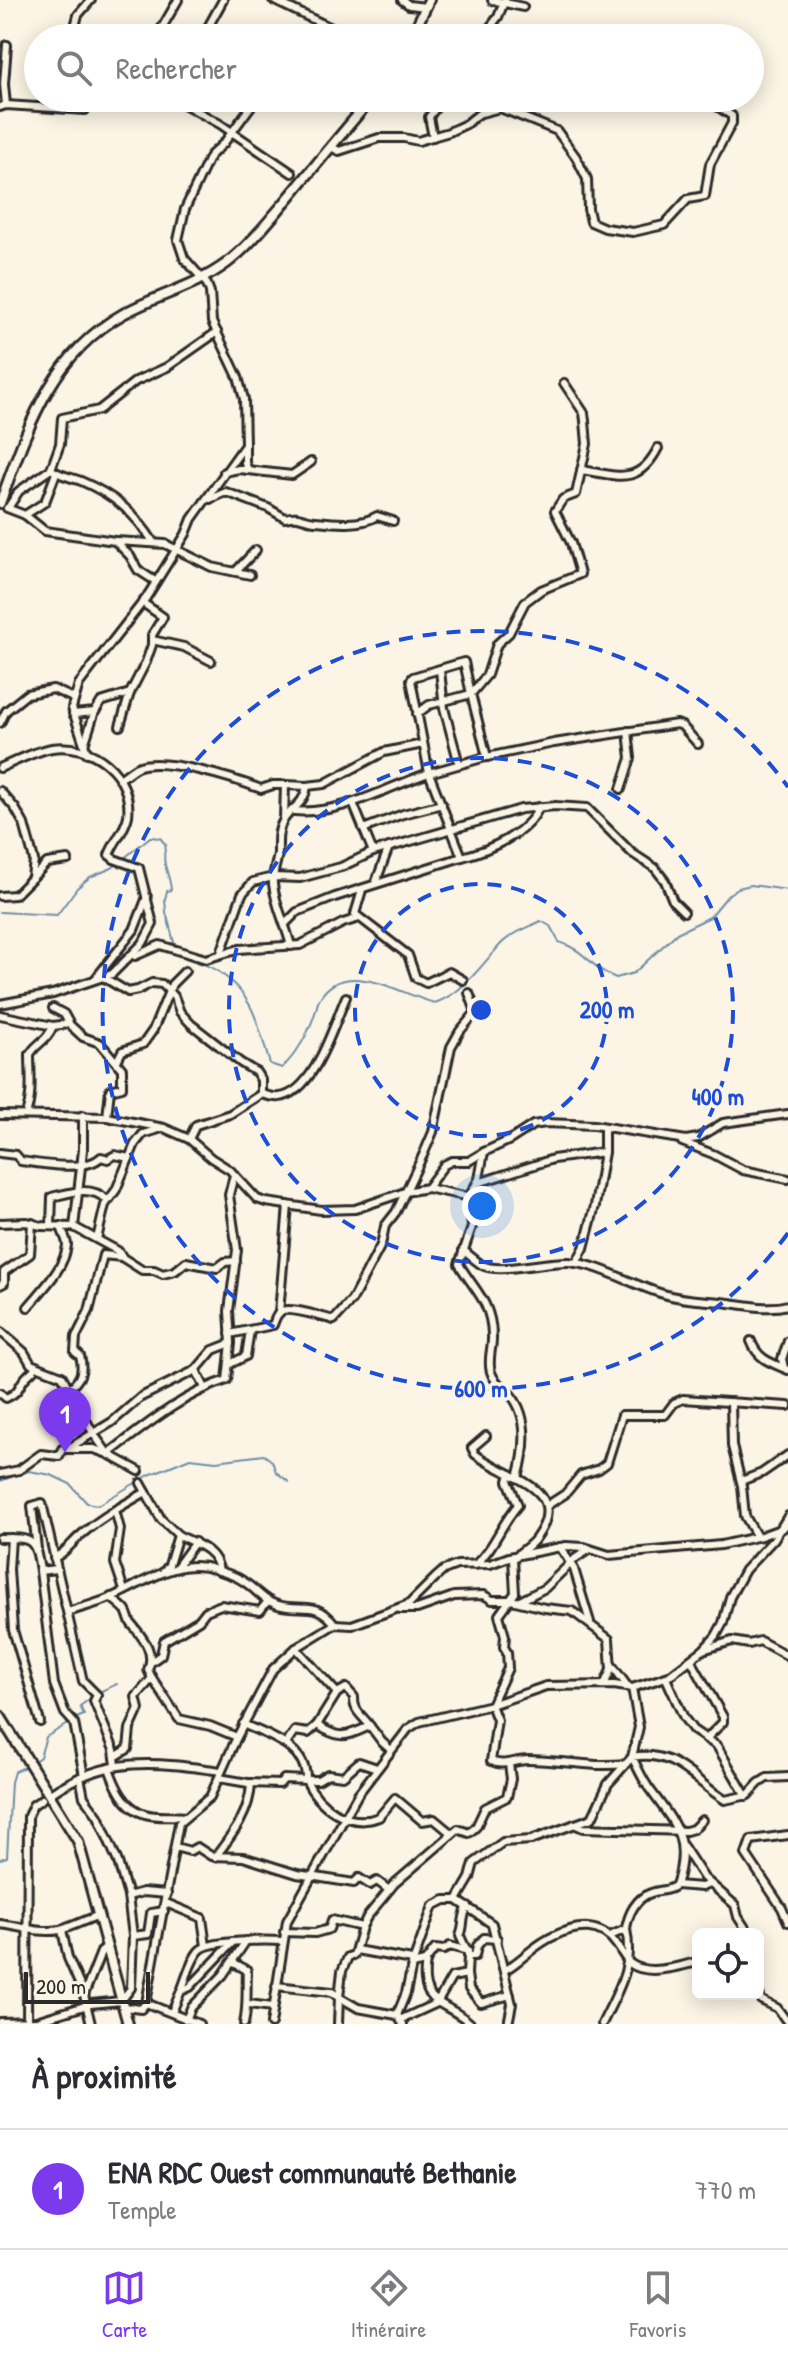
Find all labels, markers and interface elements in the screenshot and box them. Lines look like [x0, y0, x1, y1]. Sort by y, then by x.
search box [24, 24, 764, 112]
icon: search [52, 46, 96, 90]
text: Rechercher [116, 48, 237, 88]
text: 200 m [580, 993, 634, 1025]
centre of rings [467, 996, 495, 1024]
text: 400 m [692, 1080, 744, 1112]
your location [462, 1186, 502, 1226]
text: 600 m [455, 1372, 507, 1404]
pin: 1 [39, 1387, 91, 1453]
map controls [692, 1928, 764, 2000]
button: locate [692, 1928, 764, 2000]
scale bar [24, 1968, 150, 2004]
text: 200 m [36, 1971, 86, 2001]
text: À proximité [32, 2053, 177, 2099]
text: ENA RDC Ouest communauté Bethanie [108, 2152, 516, 2192]
text: 1 [53, 2172, 63, 2207]
text: 770 m [695, 2172, 756, 2207]
text: Temple [108, 2192, 177, 2227]
tab: Carte [102, 2266, 147, 2344]
tab: Itinéraire [351, 2266, 426, 2344]
tab: Favoris [630, 2266, 686, 2344]

